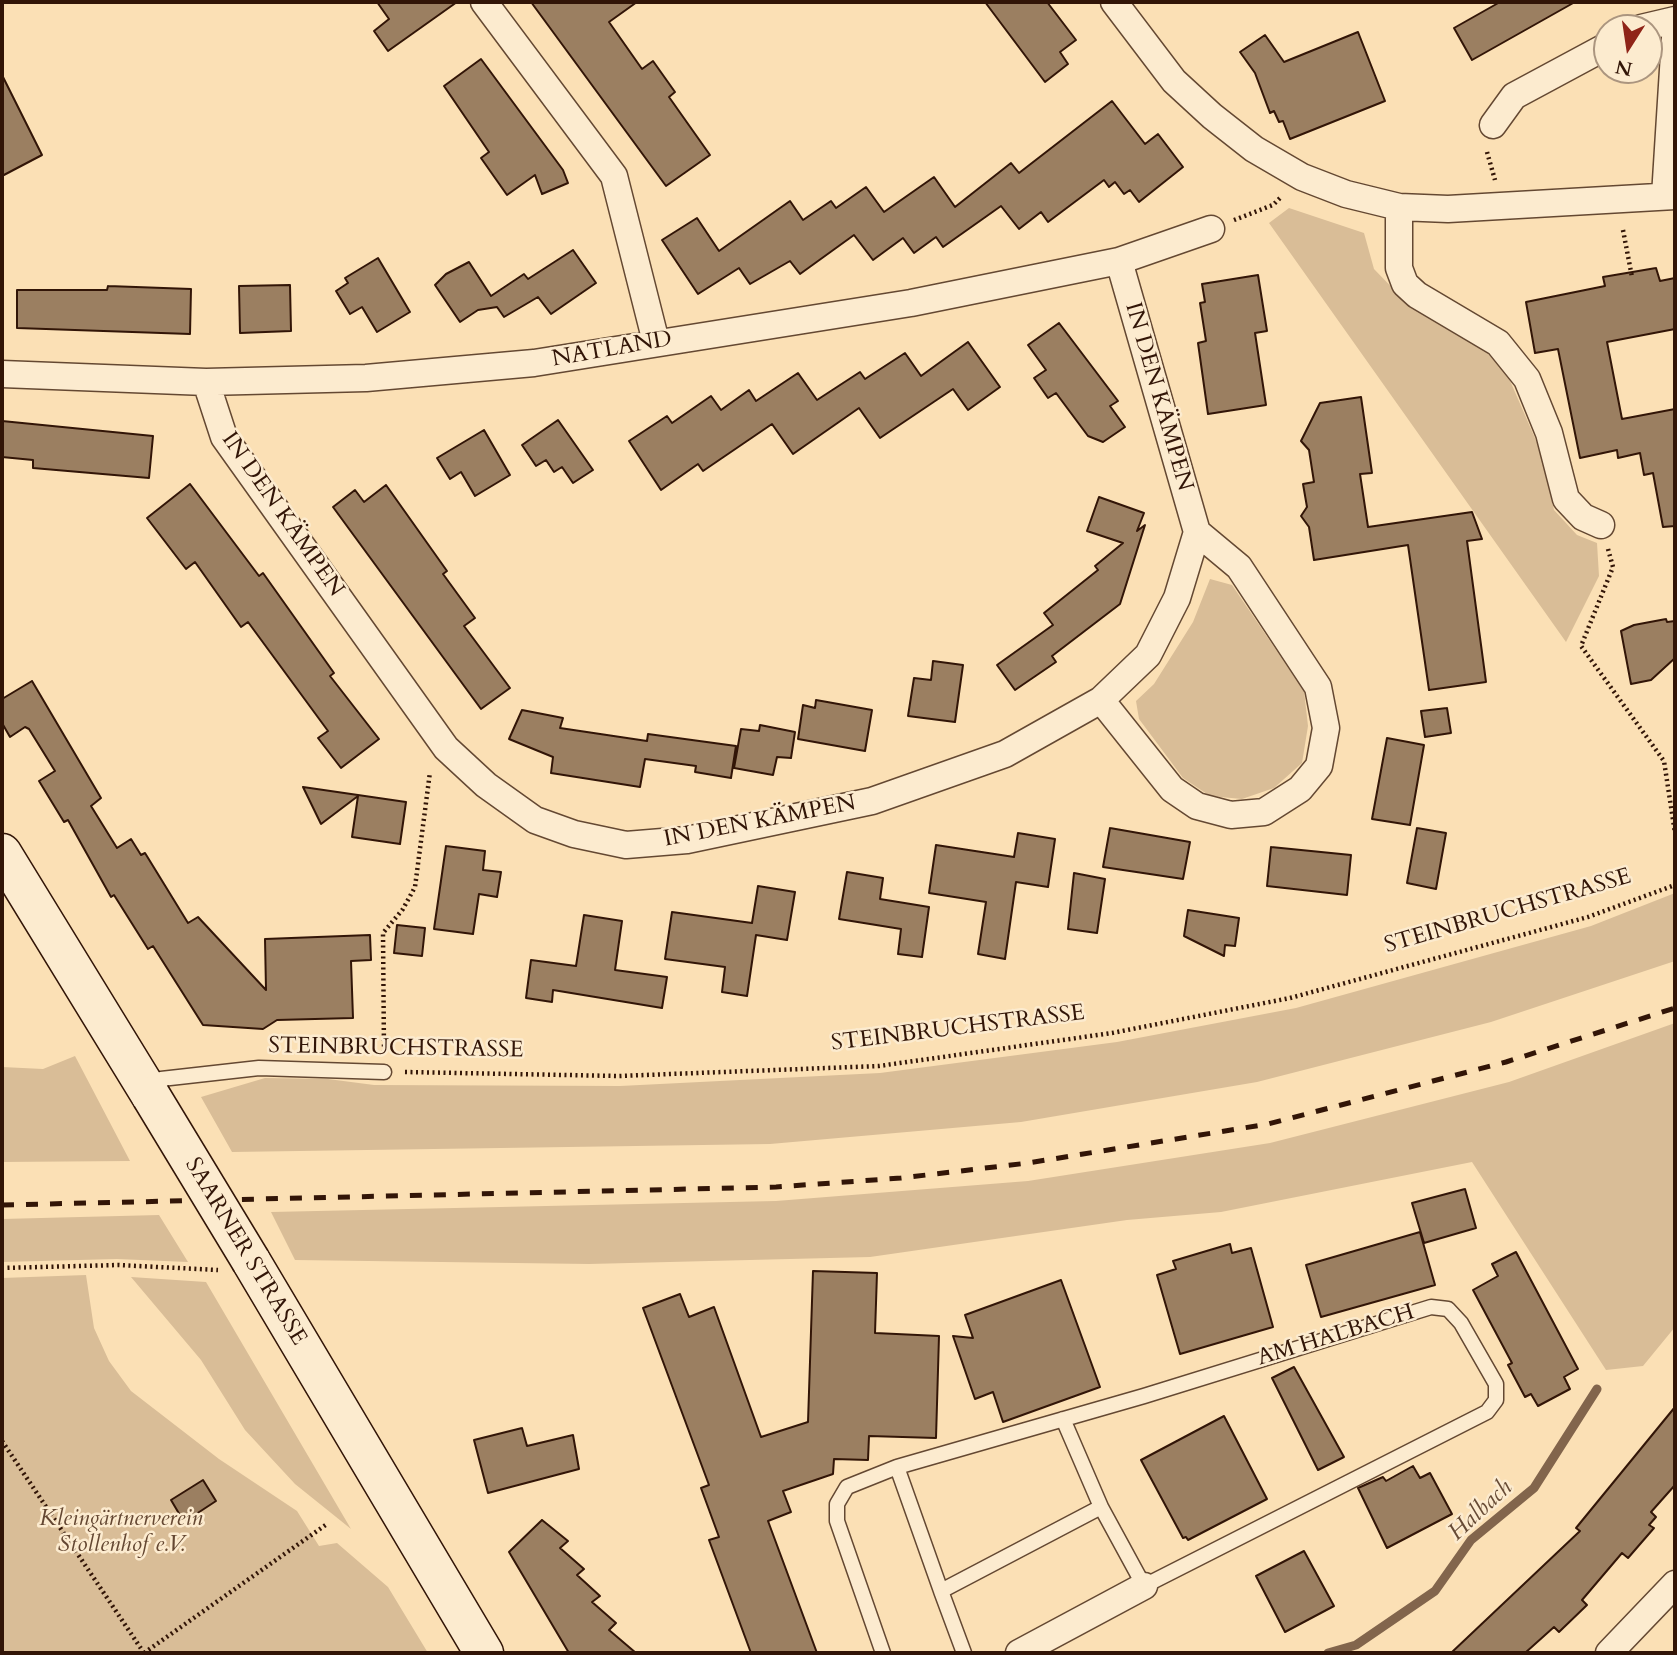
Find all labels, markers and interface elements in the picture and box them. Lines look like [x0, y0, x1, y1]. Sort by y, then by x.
north arrow [1593, 14, 1663, 84]
text: N [1613, 53, 1635, 82]
street label: IN DEN KÄMPEN [1118, 300, 1198, 494]
street label: NATLAND [550, 326, 674, 374]
street label: IN DEN KÄMPEN [215, 427, 349, 603]
street label: IN DEN KÄMPEN [662, 790, 858, 854]
street label: STEINBRUCHSTRASSE [1382, 864, 1634, 960]
street label: STEINBRUCHSTRASSE [830, 1000, 1086, 1058]
street label: STEINBRUCHSTRASSE [268, 1033, 524, 1065]
street label: SAARNER STRASSE [178, 1153, 312, 1351]
street label: AM HALBACH [1254, 1299, 1418, 1373]
water label: Halbach [1443, 1474, 1519, 1548]
park label: Kleingärtnerverein Stollenhof e.V. [39, 1506, 203, 1560]

